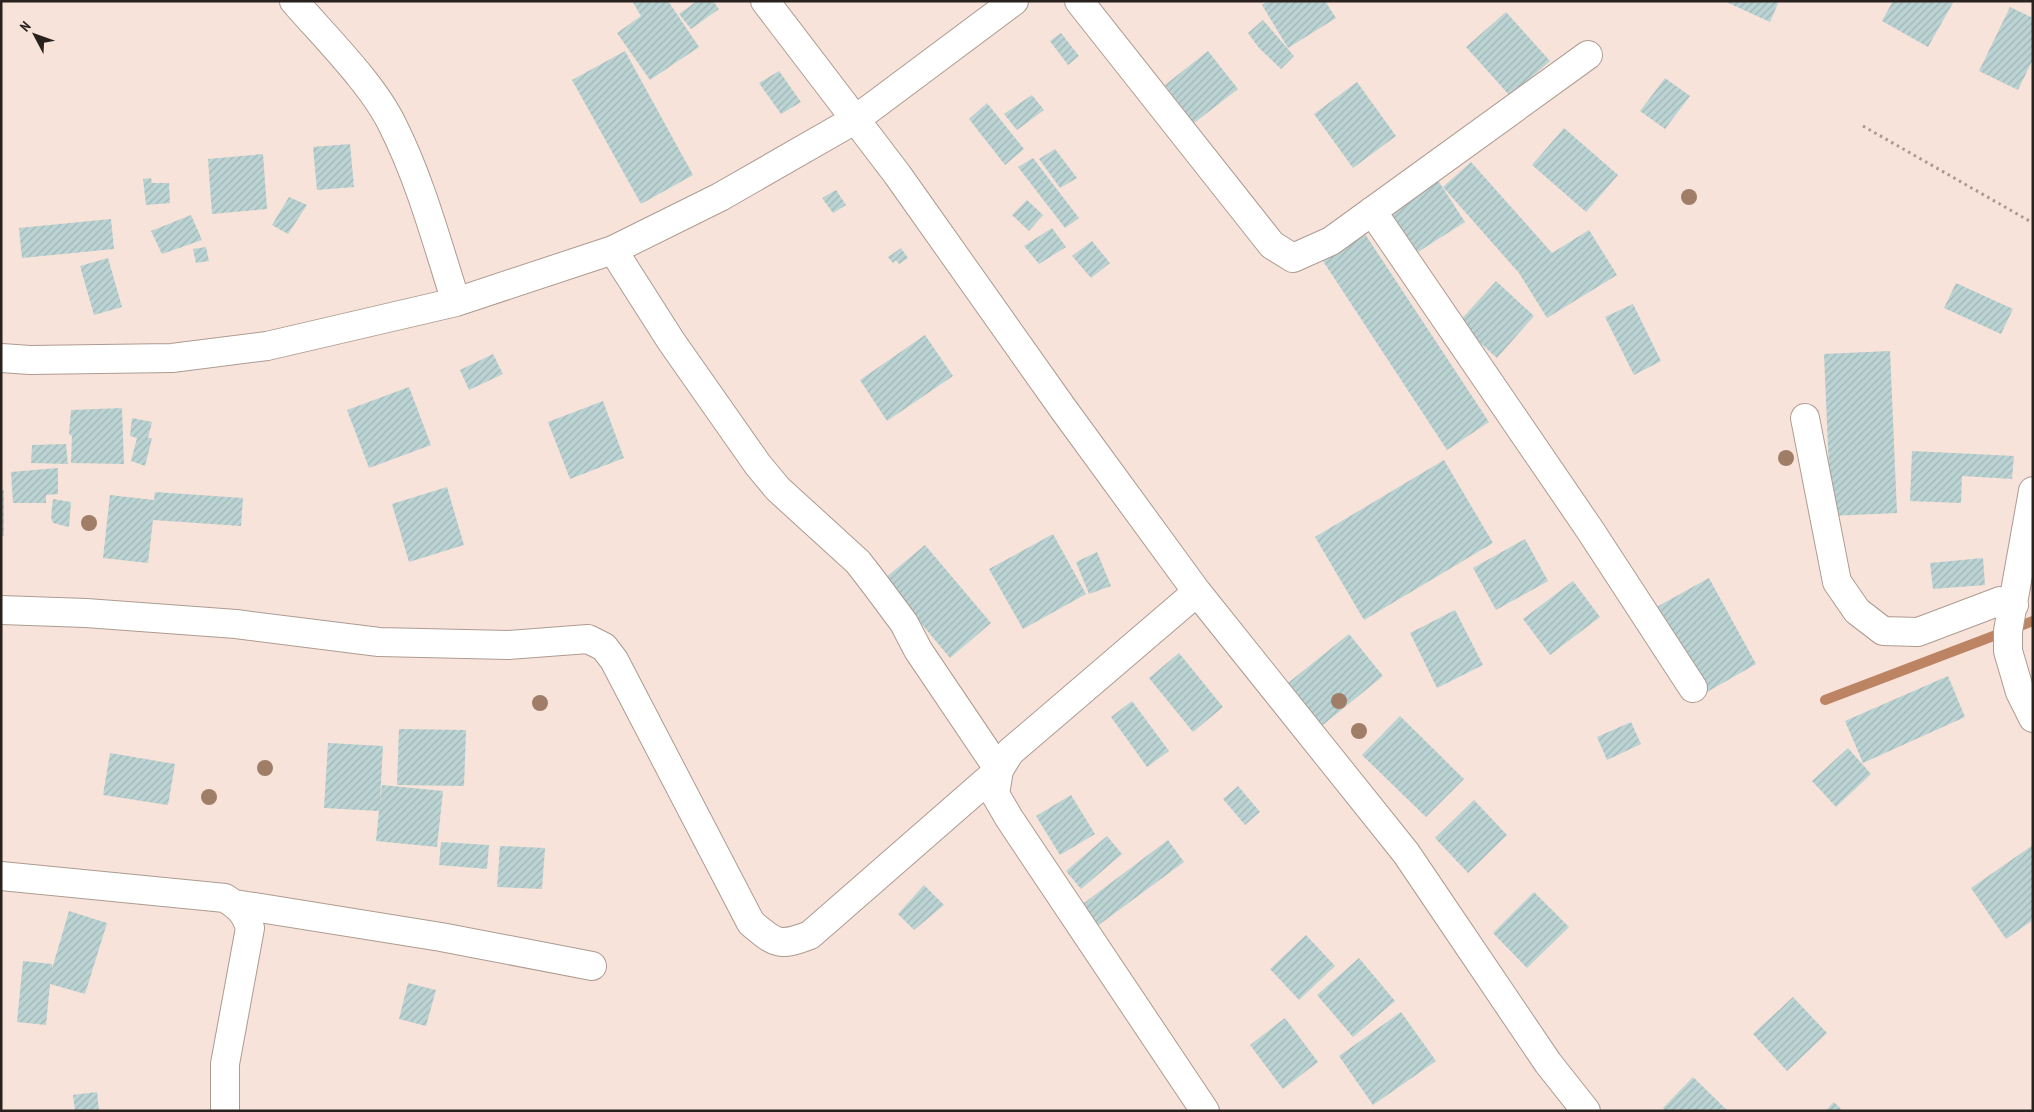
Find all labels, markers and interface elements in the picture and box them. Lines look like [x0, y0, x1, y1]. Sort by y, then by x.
north arrow [10, 10, 60, 60]
text: N [16, 18, 34, 35]

